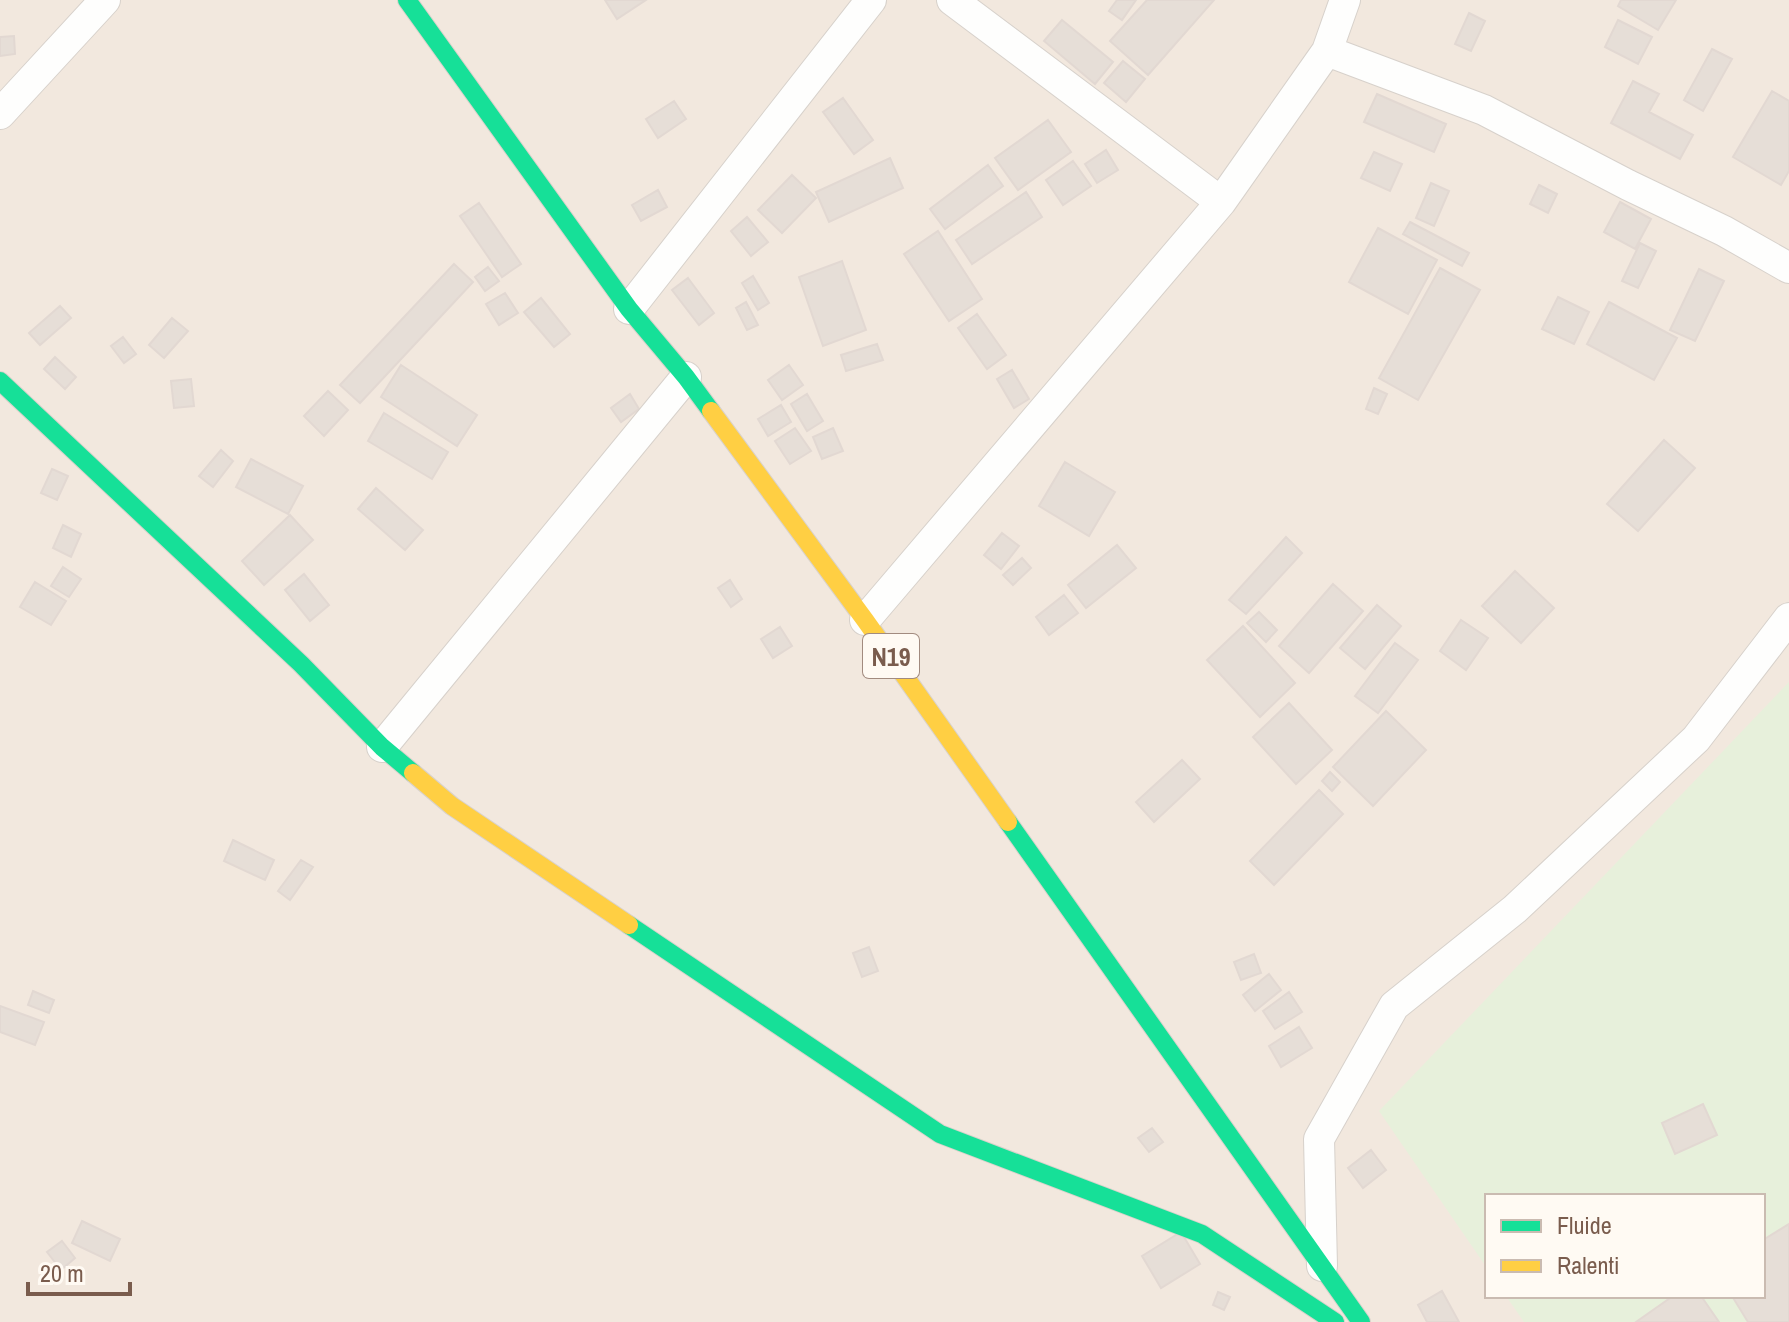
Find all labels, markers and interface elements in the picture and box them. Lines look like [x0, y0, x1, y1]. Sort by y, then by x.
road number: N19 [863, 634, 919, 678]
legend [1485, 1194, 1765, 1298]
text: Fluide [1557, 1209, 1612, 1241]
scale bar [28, 1246, 130, 1296]
text: Ralenti [1557, 1249, 1619, 1281]
text: 20 m [40, 1257, 84, 1289]

